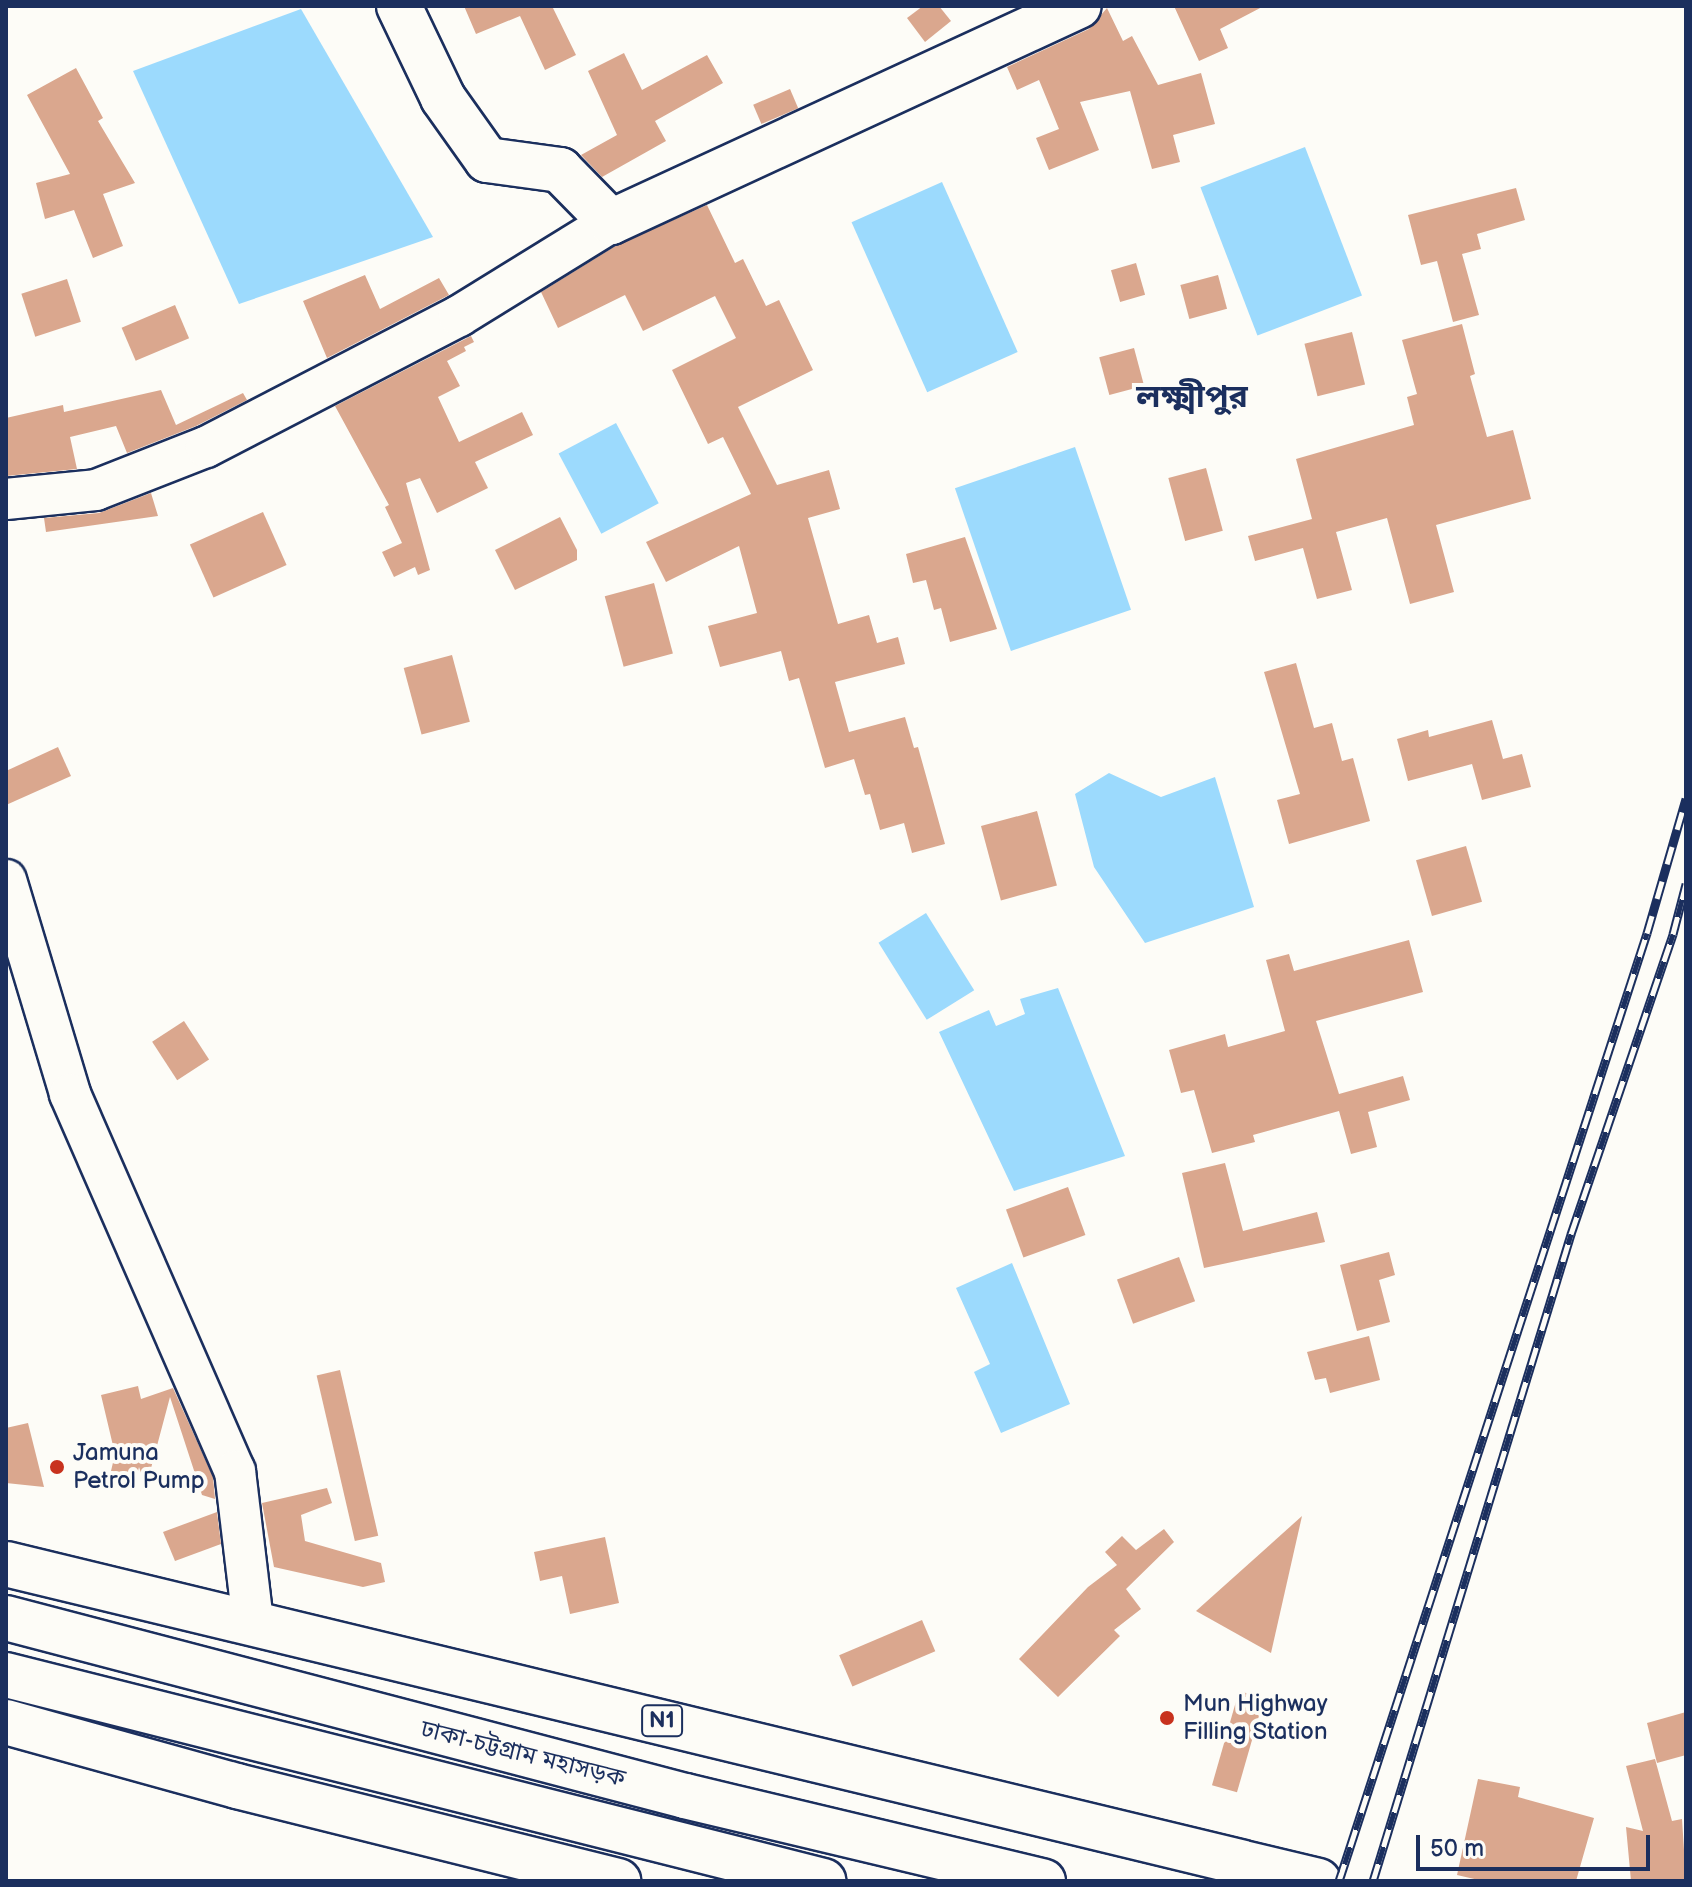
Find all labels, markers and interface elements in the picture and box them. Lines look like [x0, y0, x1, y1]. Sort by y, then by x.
district label: লক্ষ্মীপুর [1136, 379, 1248, 417]
place label: Jamuna Petrol Pump [73, 1439, 205, 1495]
marker: Jamuna Petrol Pump [48, 1458, 66, 1476]
place label: Mun Highway Filling Station [1183, 1690, 1328, 1746]
road number: N1 [640, 1703, 684, 1739]
marker: Mun Highway Filling Station [1158, 1709, 1176, 1727]
street label: ঢাকা-চট্টগ্রাম মহাসড়ক [418, 1715, 628, 1793]
scale bar [1420, 1819, 1654, 1869]
text: 50 m [1430, 1834, 1484, 1863]

